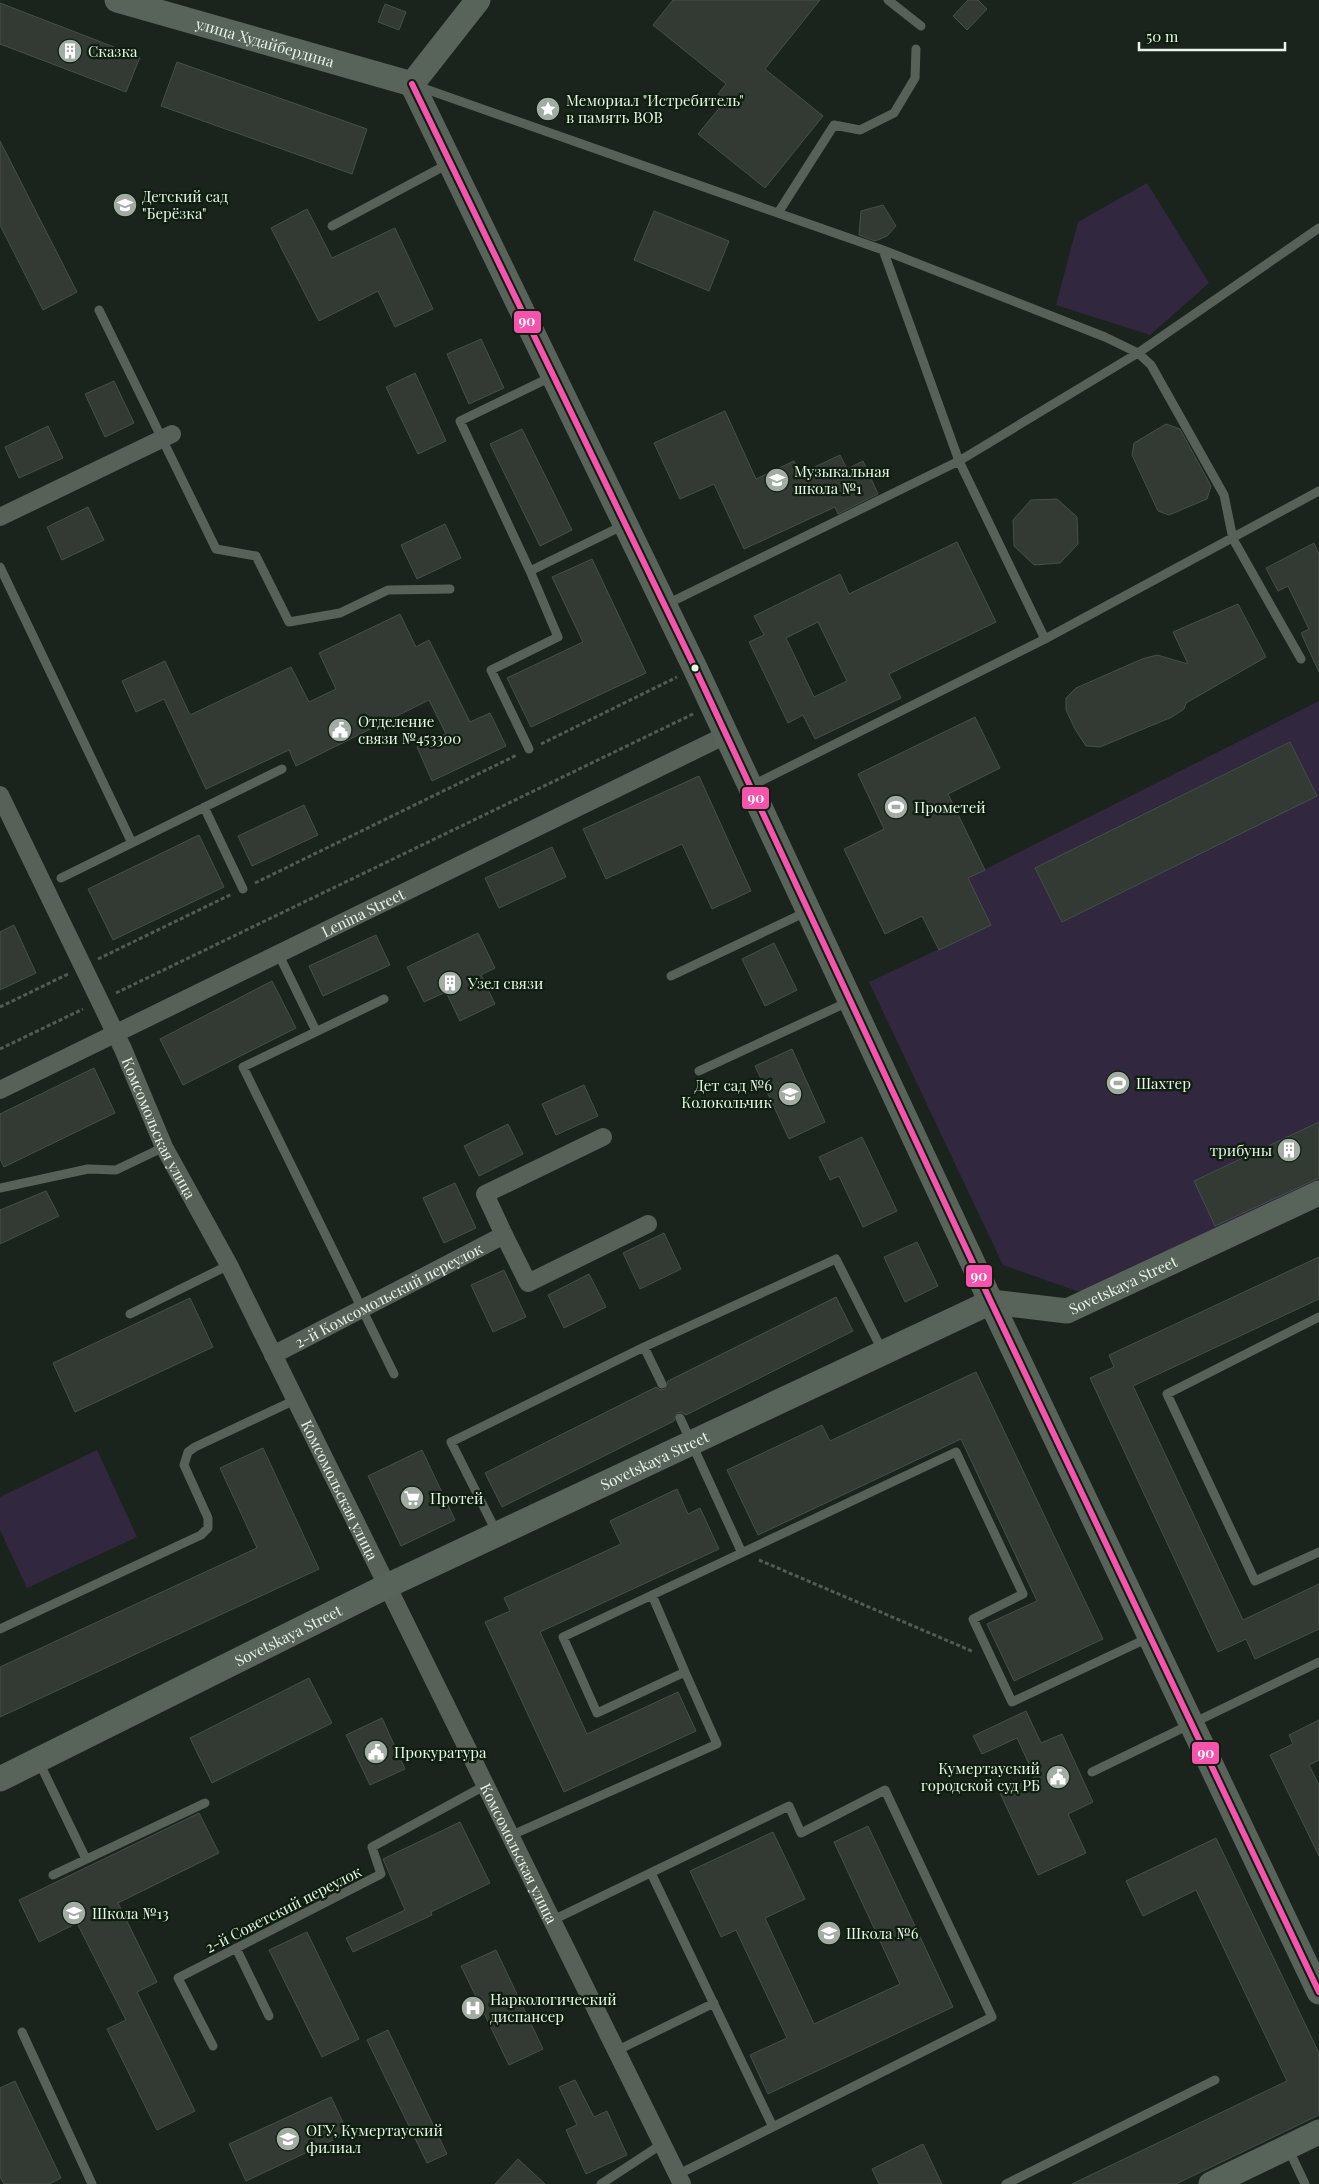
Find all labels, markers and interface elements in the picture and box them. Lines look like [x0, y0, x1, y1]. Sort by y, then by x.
street label: улица Худайбердина [193, 13, 337, 71]
scale bar [1139, 20, 1285, 52]
text: 50 m [1146, 26, 1179, 46]
building icon: Сказка [57, 38, 83, 64]
place label: Сказка [88, 41, 138, 61]
place label: Мемориал "Истребитель" в память ВОВ [566, 90, 744, 127]
place icon: Мемориал "Истребитель" в память ВОВ [535, 96, 561, 122]
place label: Детский сад "Берёзка" [142, 186, 228, 223]
school or university icon: Детский сад "Берёзка" [112, 192, 138, 218]
line badge: 90 [513, 310, 542, 334]
text: 90 [519, 311, 535, 330]
place label: Музыкальная школа №1 [794, 461, 890, 498]
school or university icon: Музыкальная школа №1 [764, 467, 790, 493]
unlabelled marker [690, 663, 700, 673]
place label: Отделение связи №453300 [358, 711, 461, 748]
public building icon: Отделение связи №453300 [327, 717, 353, 743]
line badge: 90 [741, 786, 770, 810]
text: 90 [748, 788, 764, 807]
sports icon: Прометей [883, 794, 909, 820]
place label: Прометей [914, 797, 986, 817]
street label: Lenina Street [318, 883, 408, 941]
building icon: Узел связи [437, 970, 463, 996]
place label: Узел связи [467, 973, 543, 993]
street label: Комсомольская улица [118, 1054, 201, 1203]
sports icon: Шахтер [1105, 1070, 1131, 1096]
place label: Шахтер [1136, 1073, 1191, 1093]
place label: Дет сад №6 Колокольчик [681, 1075, 772, 1112]
school or university icon: Дет сад №6 Колокольчик [777, 1081, 803, 1107]
building icon: трибуны [1276, 1137, 1302, 1163]
place label: трибуны [1210, 1140, 1272, 1160]
street label: 2-й Комсомольский переулок [291, 1238, 486, 1352]
street label: Sovetskaya Street [1065, 1251, 1181, 1319]
line badge: 90 [965, 1264, 993, 1288]
text: 90 [971, 1266, 987, 1285]
street label: Комсомольская улица [297, 1416, 383, 1564]
street label: Sovetskaya Street [597, 1426, 712, 1494]
supermarket icon: Протей [399, 1485, 425, 1511]
place label: Протей [430, 1488, 483, 1508]
street label: Sovetskaya Street [231, 1600, 346, 1670]
public building icon: Прокуратура [363, 1739, 389, 1765]
line badge: 90 [1191, 1741, 1220, 1765]
place label: Прокуратура [394, 1742, 487, 1762]
text: 90 [1198, 1743, 1214, 1762]
place label: Кумертауский городской суд РБ [921, 1758, 1040, 1795]
public building icon: Кумертауский городской суд РБ [1045, 1764, 1071, 1790]
street label: Комсомольская улица [476, 1780, 562, 1927]
street label: 2-й Советский переулок [201, 1861, 365, 1957]
school or university icon: Школа №13 [61, 1900, 87, 1926]
place label: Школа №13 [92, 1903, 169, 1923]
school or university icon: Школа №6 [816, 1920, 842, 1946]
place label: Школа №6 [846, 1923, 919, 1943]
place label: Наркологический диспансер [490, 1989, 617, 2026]
hospital icon: Наркологический диспансер [460, 1995, 486, 2021]
place label: ОГУ, Кумертауский филиал [306, 2120, 443, 2157]
school or university icon: ОГУ, Кумертауский филиал [275, 2126, 301, 2152]

